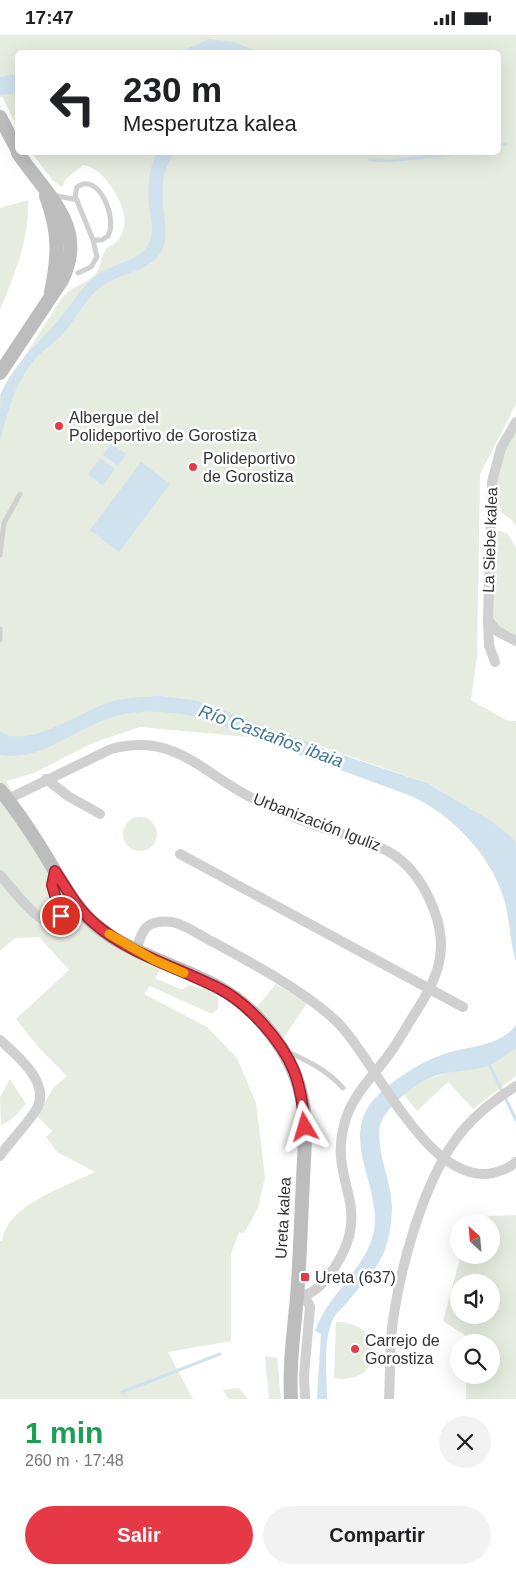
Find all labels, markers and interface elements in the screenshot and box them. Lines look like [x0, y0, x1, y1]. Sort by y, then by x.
text: 17:47 [25, 7, 74, 28]
icon: left [40, 70, 105, 135]
text: 230 m [123, 70, 222, 109]
text: Mesperutza kalea [123, 111, 297, 136]
place label: Albergue del Polideportivo de Gorostiza [69, 409, 257, 444]
marker: Albergue del Polideportivo de Gorostiza [53, 420, 65, 432]
place label: Polideportivo de Gorostiza [203, 450, 296, 485]
marker: Polideportivo de Gorostiza [187, 461, 199, 473]
street label: La Siebe kalea [480, 487, 500, 593]
water label: Río Castaños ibaia [196, 701, 346, 771]
street label: Urbanización Iguliz [251, 790, 383, 854]
pin [40, 895, 82, 937]
icon: arrive [47, 902, 75, 930]
position arrow [278, 1100, 330, 1152]
street label: Ureta kalea [272, 1177, 294, 1259]
north arrow [450, 1214, 500, 1264]
map controls [450, 1214, 500, 1384]
place label: Ureta (637) [315, 1269, 396, 1286]
marker: Ureta (637) [299, 1271, 311, 1283]
button: sound [450, 1274, 500, 1324]
place label: Carrejo de Gorostiza [365, 1332, 440, 1367]
button: search [450, 1334, 500, 1384]
marker: Carrejo de Gorostiza [349, 1343, 361, 1355]
text: 1 min [25, 1416, 103, 1449]
button: close [439, 1416, 491, 1468]
text: 260 m · 17:48 [25, 1452, 124, 1469]
button: Salir [25, 1506, 253, 1564]
button: Compartir [263, 1506, 491, 1564]

